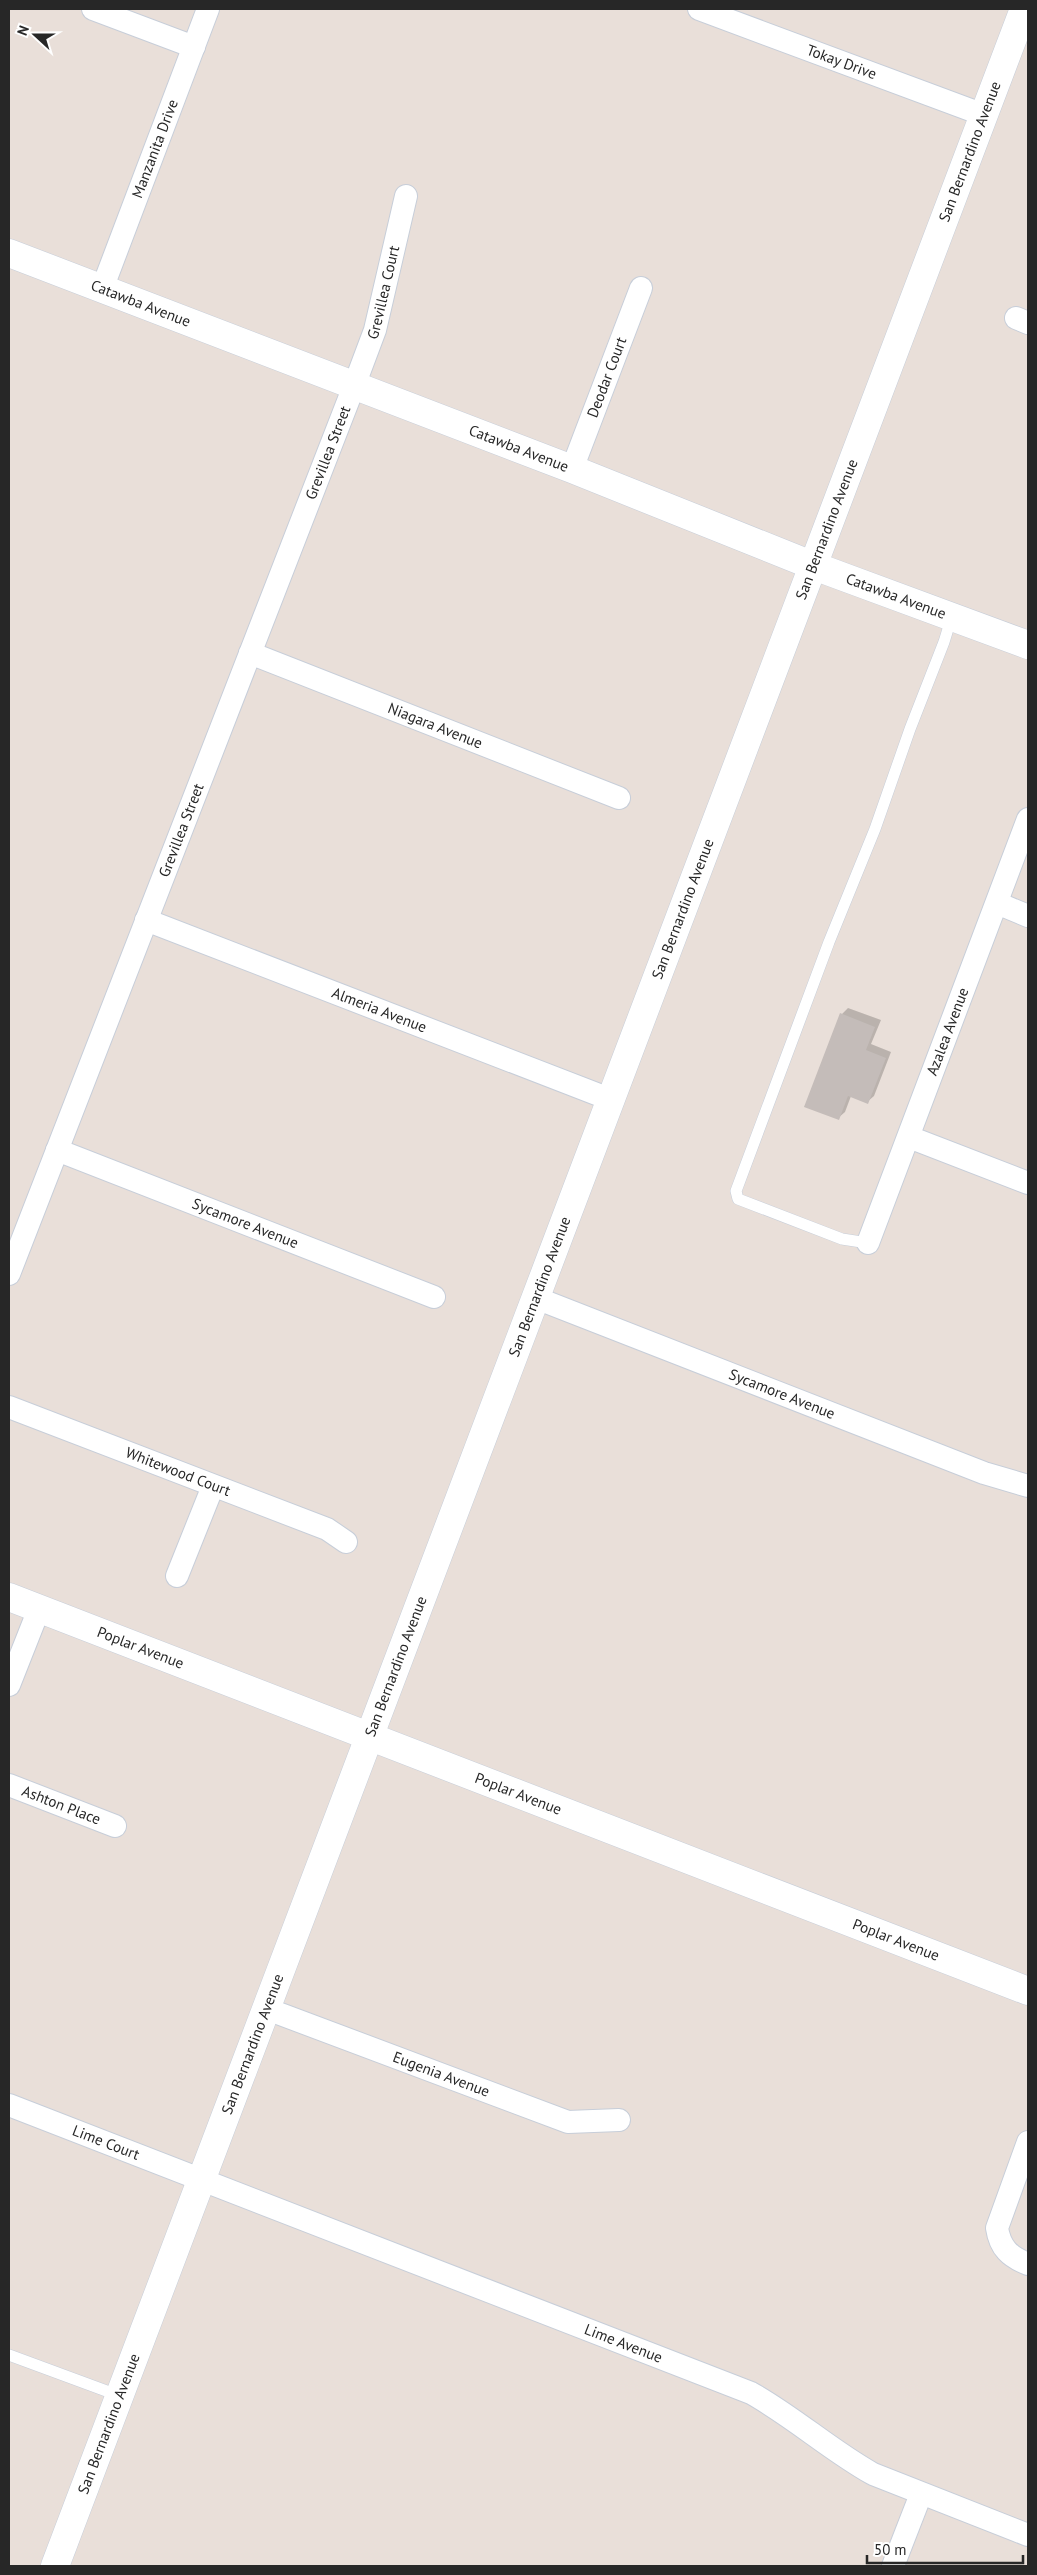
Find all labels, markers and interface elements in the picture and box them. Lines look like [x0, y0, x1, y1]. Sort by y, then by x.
north arrow [10, 10, 60, 60]
text: N [13, 23, 33, 38]
street label: Tokay Drive [804, 40, 879, 83]
street label: San Bernardino Avenue [934, 78, 1005, 224]
street label: Manzanita Drive [127, 96, 182, 201]
street label: Grevillea Court [362, 244, 403, 342]
street label: Catawba Avenue [88, 275, 193, 331]
street label: Deodar Court [582, 334, 630, 420]
street label: Grevillea Street [301, 403, 354, 502]
street label: Catawba Avenue [466, 420, 572, 476]
street label: San Bernardino Avenue [791, 456, 862, 602]
street label: Catawba Avenue [843, 569, 949, 623]
street label: Niagara Avenue [385, 698, 485, 752]
street label: Grevillea Street [154, 781, 208, 880]
street label: San Bernardino Avenue [647, 836, 718, 982]
street label: Almeria Avenue [329, 983, 429, 1036]
street label: Azalea Avenue [922, 985, 973, 1078]
street label: Sycamore Avenue [190, 1194, 301, 1252]
street label: San Bernardino Avenue [504, 1214, 575, 1360]
street label: Sycamore Avenue [726, 1364, 838, 1423]
street label: Whitewood Court [123, 1443, 233, 1500]
street label: San Bernardino Avenue [360, 1593, 431, 1739]
street label: Poplar Avenue [95, 1622, 187, 1673]
street label: Poplar Avenue [472, 1768, 564, 1819]
street label: Ashton Place [19, 1781, 103, 1829]
street label: Poplar Avenue [850, 1914, 942, 1965]
street label: San Bernardino Avenue [217, 1971, 288, 2117]
street label: Eugenia Avenue [390, 2047, 492, 2101]
street label: Lime Court [70, 2121, 142, 2164]
street label: Lime Avenue [582, 2319, 665, 2367]
street label: San Bernardino Avenue [73, 2351, 144, 2497]
scale bar [867, 2532, 1023, 2564]
text: 50 m [874, 2540, 907, 2559]

